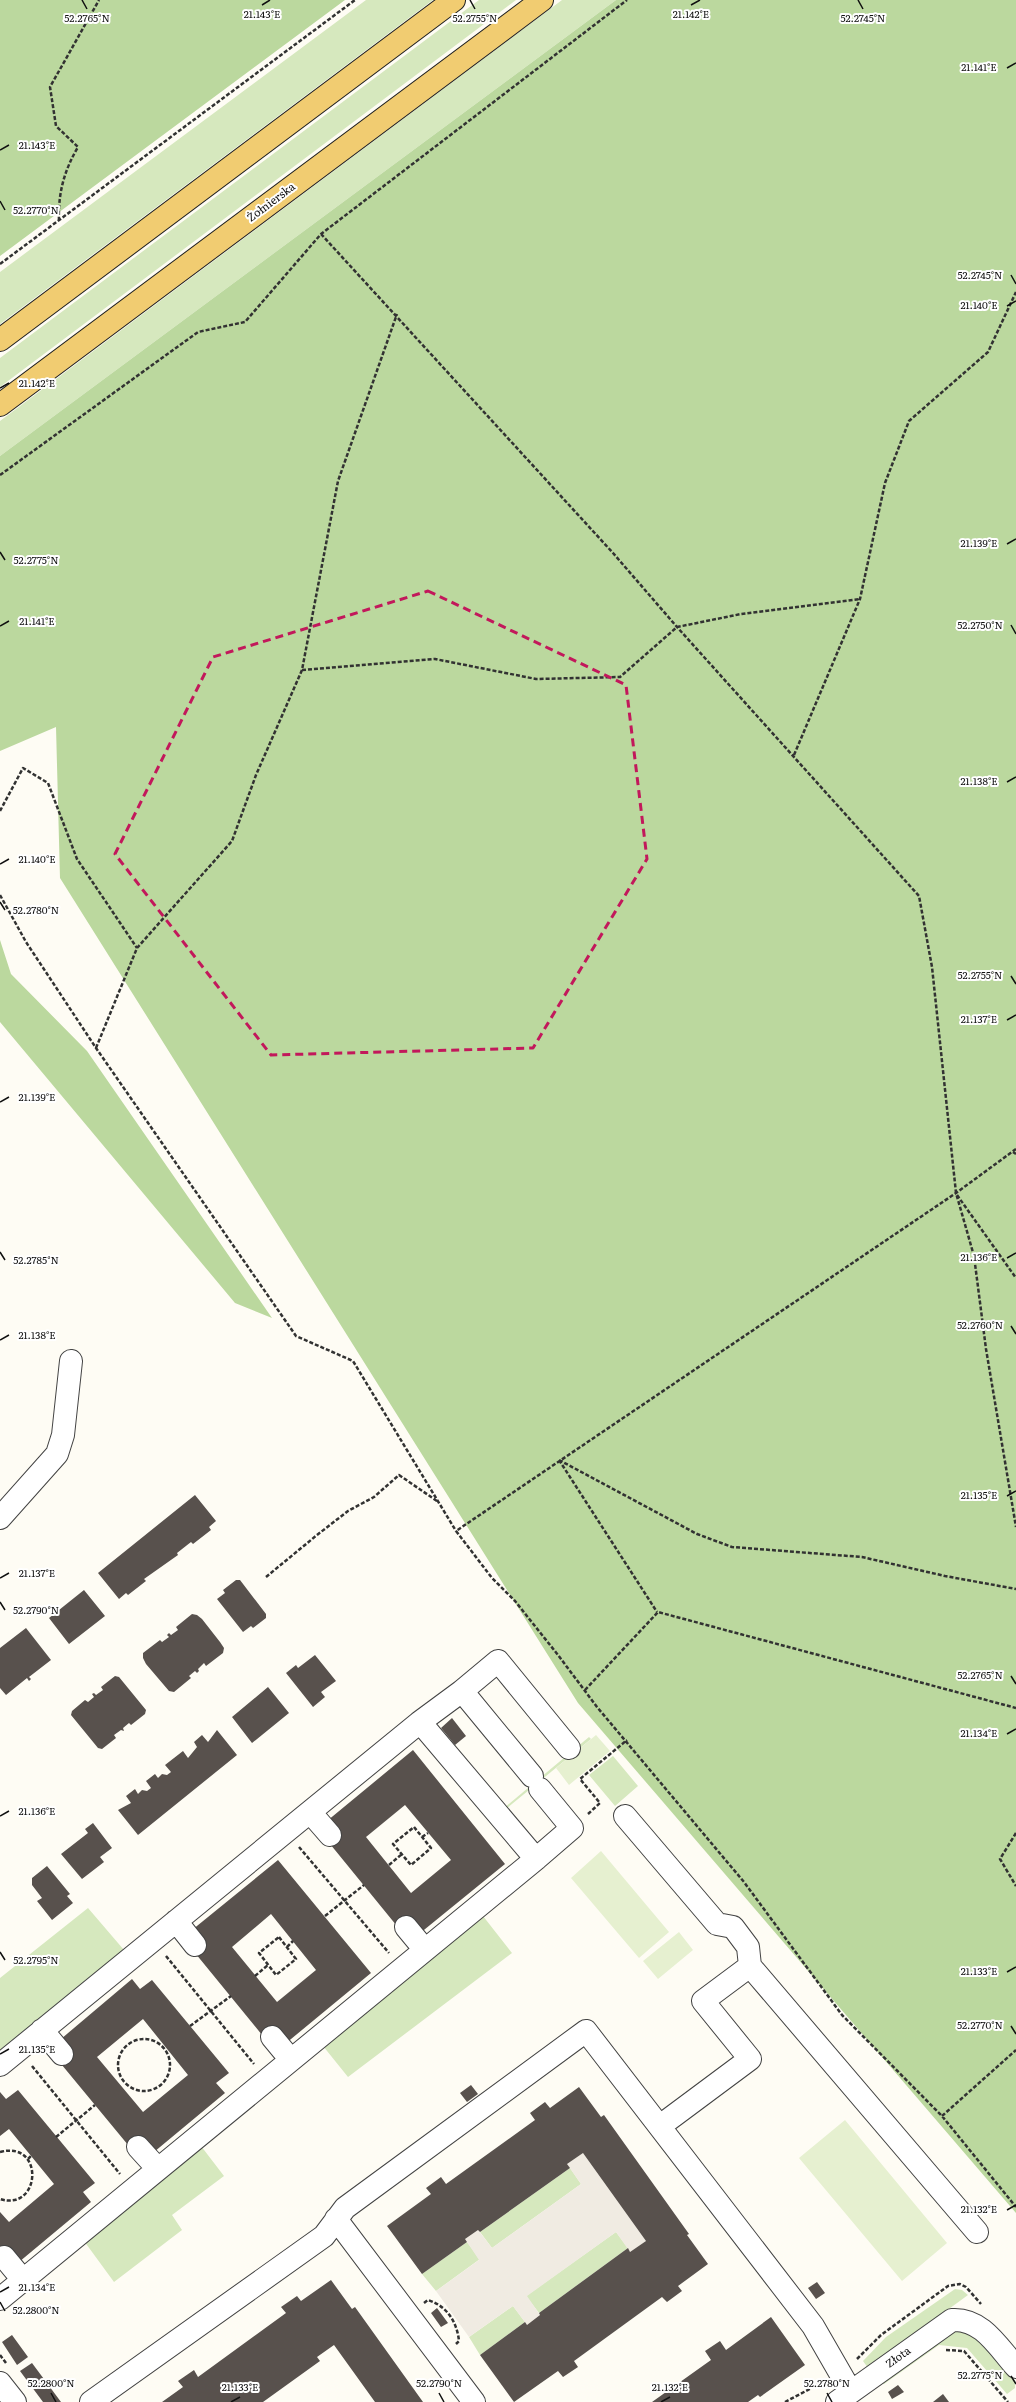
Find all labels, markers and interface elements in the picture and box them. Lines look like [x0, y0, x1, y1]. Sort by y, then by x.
text: 21.143°E [244, 6, 280, 21]
text: 21.142°E [673, 6, 709, 21]
text: 52.2765°N [64, 10, 110, 25]
text: 52.2755°N [453, 10, 497, 25]
text: 52.2745°N [841, 10, 885, 25]
text: 21.141°E [961, 59, 997, 74]
text: 21.143°E [19, 137, 55, 152]
street label: Żołnierska [243, 178, 298, 225]
text: 52.2770°N [13, 202, 59, 217]
text: 52.2745°N [958, 267, 1002, 282]
text: 21.140°E [960, 297, 998, 312]
text: 21.142°E [19, 375, 55, 390]
text: 21.139°E [961, 535, 997, 550]
text: 52.2775°N [14, 552, 58, 567]
text: 21.141°E [19, 613, 55, 628]
text: 52.2750°N [957, 617, 1003, 632]
text: 21.138°E [960, 773, 998, 788]
text: 21.140°E [18, 851, 56, 866]
text: 52.2780°N [13, 902, 59, 917]
text: 52.2755°N [958, 967, 1002, 982]
text: 21.137°E [961, 1011, 997, 1026]
text: 21.139°E [19, 1089, 55, 1104]
text: 21.136°E [961, 1249, 998, 1264]
text: 52.2785°N [13, 1252, 59, 1267]
text: 52.2760°N [957, 1317, 1003, 1332]
text: 21.138°E [18, 1327, 56, 1342]
text: 21.135°E [961, 1487, 997, 1502]
text: 21.137°E [19, 1565, 55, 1580]
text: 52.2790°N [13, 1602, 59, 1617]
text: 52.2765°N [957, 1667, 1003, 1682]
text: 21.134°E [961, 1725, 997, 1740]
text: 21.136°E [19, 1803, 56, 1818]
text: 52.2795°N [13, 1952, 59, 1967]
text: 21.133°E [961, 1963, 997, 1978]
text: 52.2770°N [957, 2017, 1003, 2032]
text: 21.135°E [19, 2041, 55, 2056]
text: 21.132°E [961, 2201, 997, 2216]
text: 21.134°E [19, 2279, 55, 2294]
text: 52.2800°N [12, 2302, 60, 2317]
street label: Złota [882, 2342, 913, 2371]
text: 52.2775°N [958, 2367, 1002, 2382]
text: 52.2800°N [27, 2375, 75, 2390]
text: 52.2790°N [416, 2375, 462, 2390]
text: 52.2780°N [804, 2375, 850, 2390]
text: 21.133°E [222, 2379, 258, 2394]
text: 21.132°E [652, 2379, 688, 2394]

